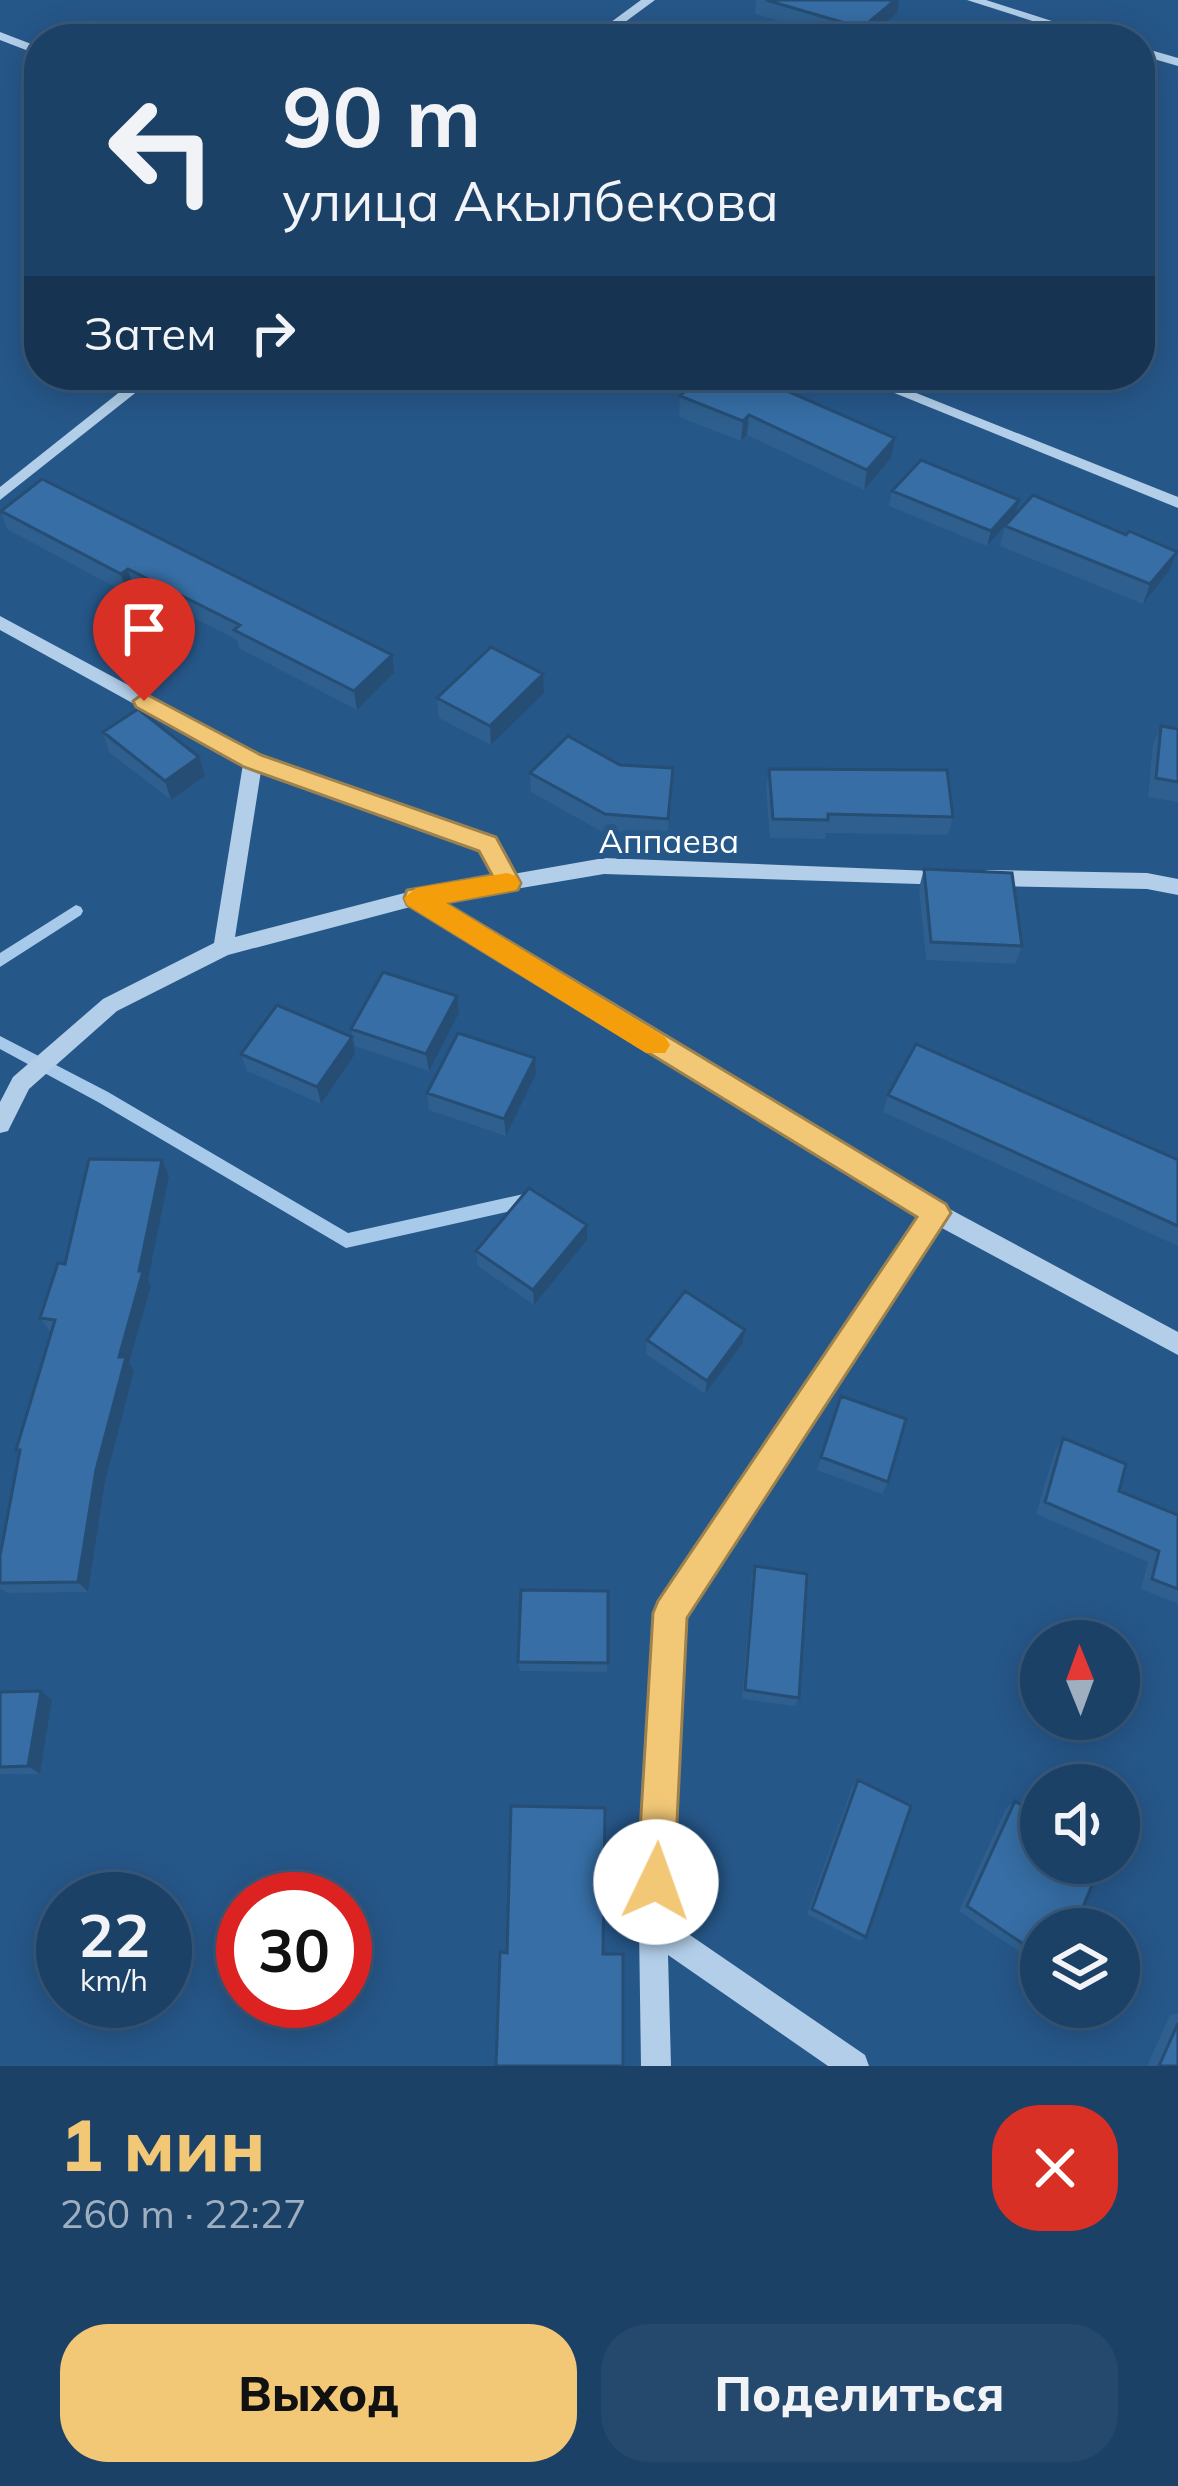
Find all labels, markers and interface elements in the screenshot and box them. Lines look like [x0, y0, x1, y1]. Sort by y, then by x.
text: 90 m [282, 63, 481, 168]
icon: left [84, 72, 240, 228]
text: улица Акылбекова [282, 167, 779, 235]
icon: right [240, 300, 306, 366]
text: Затем [84, 305, 216, 361]
pin [93, 578, 195, 701]
icon: arrive [111, 596, 177, 662]
street label: Аппаева [599, 820, 739, 861]
north arrow [1020, 1620, 1140, 1740]
map controls [1020, 1620, 1140, 2028]
button: sound [1020, 1764, 1140, 1884]
position arrow [593, 1819, 719, 1945]
speed limit sign: 30 [216, 1872, 372, 2028]
text: 22 [78, 1897, 150, 1972]
button: layers [1020, 1908, 1140, 2028]
text: km/h [80, 1961, 148, 1999]
text: 1 мин [60, 2099, 265, 2189]
button: close [992, 2105, 1118, 2231]
text: 260 m · 22:27 [60, 2189, 306, 2238]
button: Выход [60, 2324, 577, 2462]
button: Поделиться [601, 2324, 1118, 2462]

